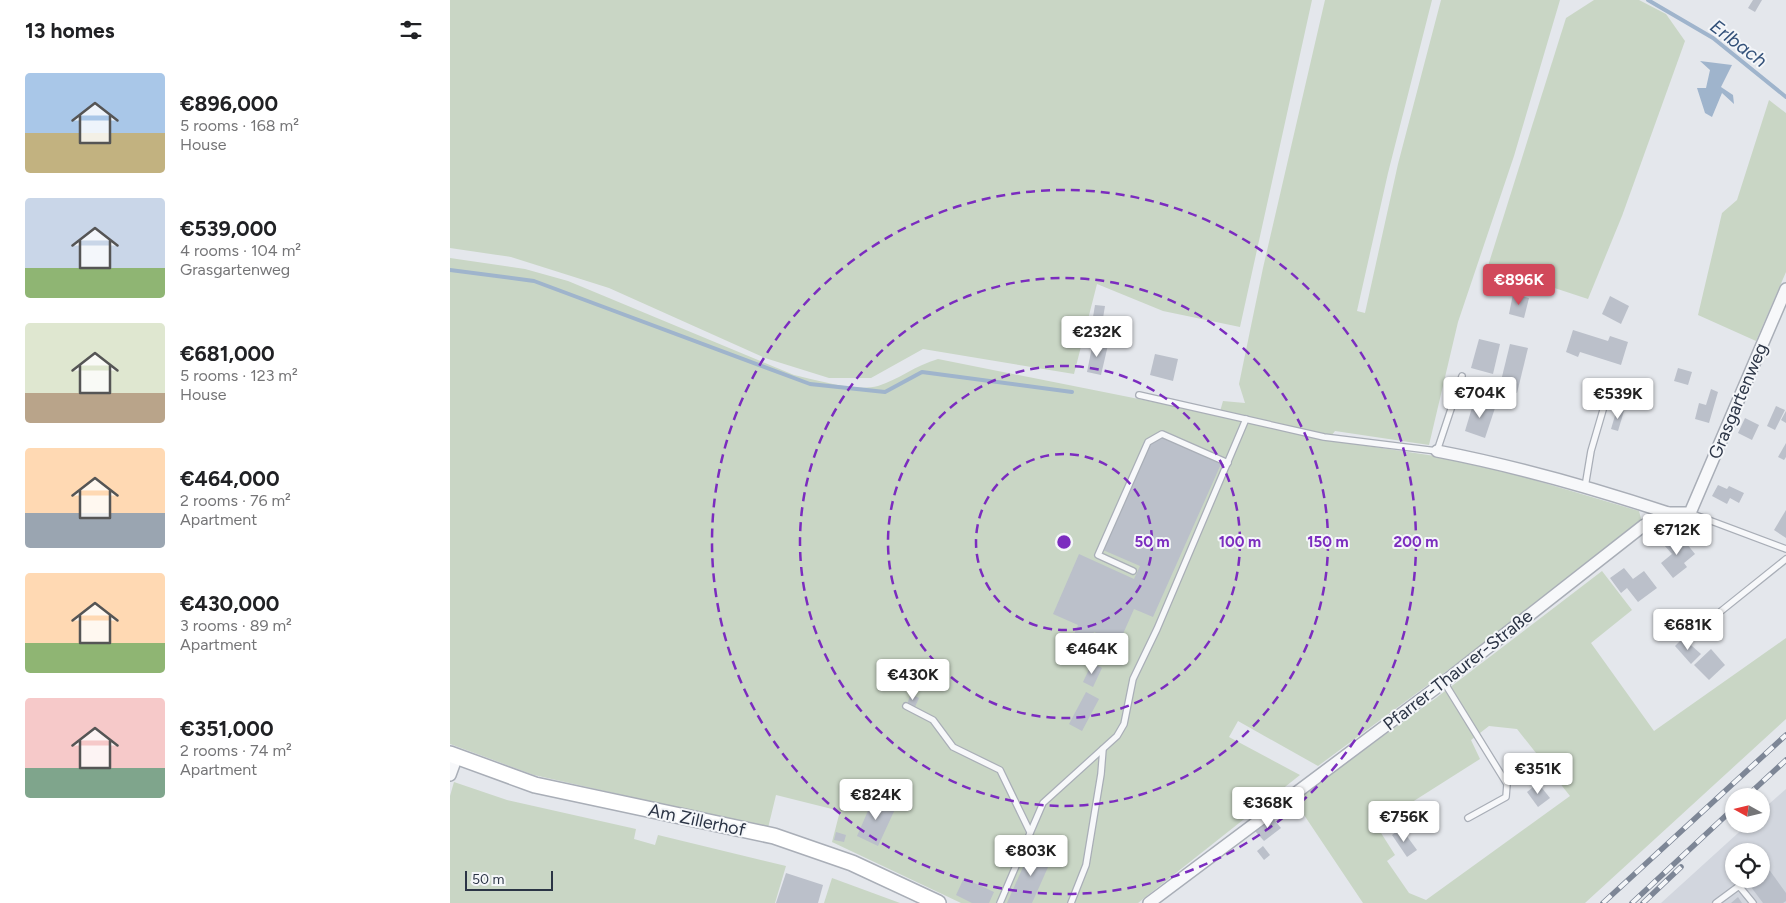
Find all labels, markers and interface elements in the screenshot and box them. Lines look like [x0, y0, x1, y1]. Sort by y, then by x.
water label: Erlbach [1706, 15, 1772, 72]
icon: filters [397, 16, 425, 44]
text: 13 homes [25, 18, 114, 43]
text: €896,000 [180, 91, 278, 116]
icon: home [65, 93, 125, 153]
text: 5 rooms · 168 m² [180, 116, 299, 135]
text: House [180, 135, 226, 154]
text: €539,000 [180, 216, 277, 241]
icon: home [65, 218, 125, 278]
text: 4 rooms · 104 m² [180, 241, 301, 260]
text: Grasgartenweg [180, 260, 290, 279]
pin: €896K [1484, 264, 1554, 306]
text: €896K [1494, 270, 1544, 289]
pin: €232K [1062, 316, 1132, 358]
text: €232K [1072, 322, 1122, 341]
street label: Grasgartenweg [1704, 340, 1772, 462]
text: €681,000 [180, 341, 275, 366]
icon: home [65, 343, 125, 403]
text: 5 rooms · 123 m² [180, 366, 298, 385]
pin: €704K [1445, 376, 1515, 419]
pin: €539K [1583, 378, 1653, 420]
text: €704K [1454, 383, 1506, 402]
text: €539K [1593, 384, 1643, 403]
text: House [180, 385, 226, 404]
text: €464,000 [180, 466, 280, 491]
icon: home [65, 468, 125, 528]
text: 2 rooms · 76 m² [180, 491, 291, 510]
text: Apartment [180, 510, 257, 529]
pin: €712K [1642, 514, 1712, 556]
text: €712K [1654, 520, 1700, 539]
centre of rings [1055, 533, 1073, 551]
text: 50 m [1134, 533, 1170, 551]
text: 100 m [1219, 533, 1261, 551]
text: 150 m [1307, 533, 1349, 551]
text: 200 m [1394, 533, 1438, 551]
text: €430,000 [180, 591, 279, 616]
icon: home [65, 593, 125, 653]
street label: Pfarrer-Thaurer-Straße [1379, 605, 1537, 735]
pin: €681K [1653, 608, 1723, 651]
text: €681K [1664, 615, 1712, 634]
text: 3 rooms · 89 m² [180, 616, 292, 635]
pin: €464K [1057, 632, 1127, 675]
text: Apartment [180, 635, 257, 654]
text: €464K [1066, 639, 1118, 658]
pin: €430K [878, 658, 948, 701]
text: €430K [887, 665, 939, 684]
text: €351,000 [180, 716, 274, 741]
icon: home [65, 718, 125, 778]
text: 2 rooms · 74 m² [180, 741, 292, 760]
pin: €351K [1503, 752, 1573, 795]
text: €351K [1515, 759, 1561, 778]
text: Apartment [180, 760, 257, 779]
pin: €824K [841, 778, 911, 821]
text: €824K [851, 785, 901, 804]
pin: €368K [1233, 786, 1303, 829]
north arrow [1725, 788, 1770, 832]
map controls [1725, 788, 1770, 888]
text: €368K [1243, 793, 1293, 812]
street label: Am Zillerhof [646, 799, 748, 841]
pin: €756K [1369, 800, 1439, 843]
text: €756K [1379, 807, 1429, 826]
pin: €803K [996, 834, 1066, 877]
text: €803K [1006, 841, 1056, 860]
button: locate [1725, 843, 1770, 888]
scale bar [465, 868, 552, 891]
text: 50 m [472, 871, 504, 888]

